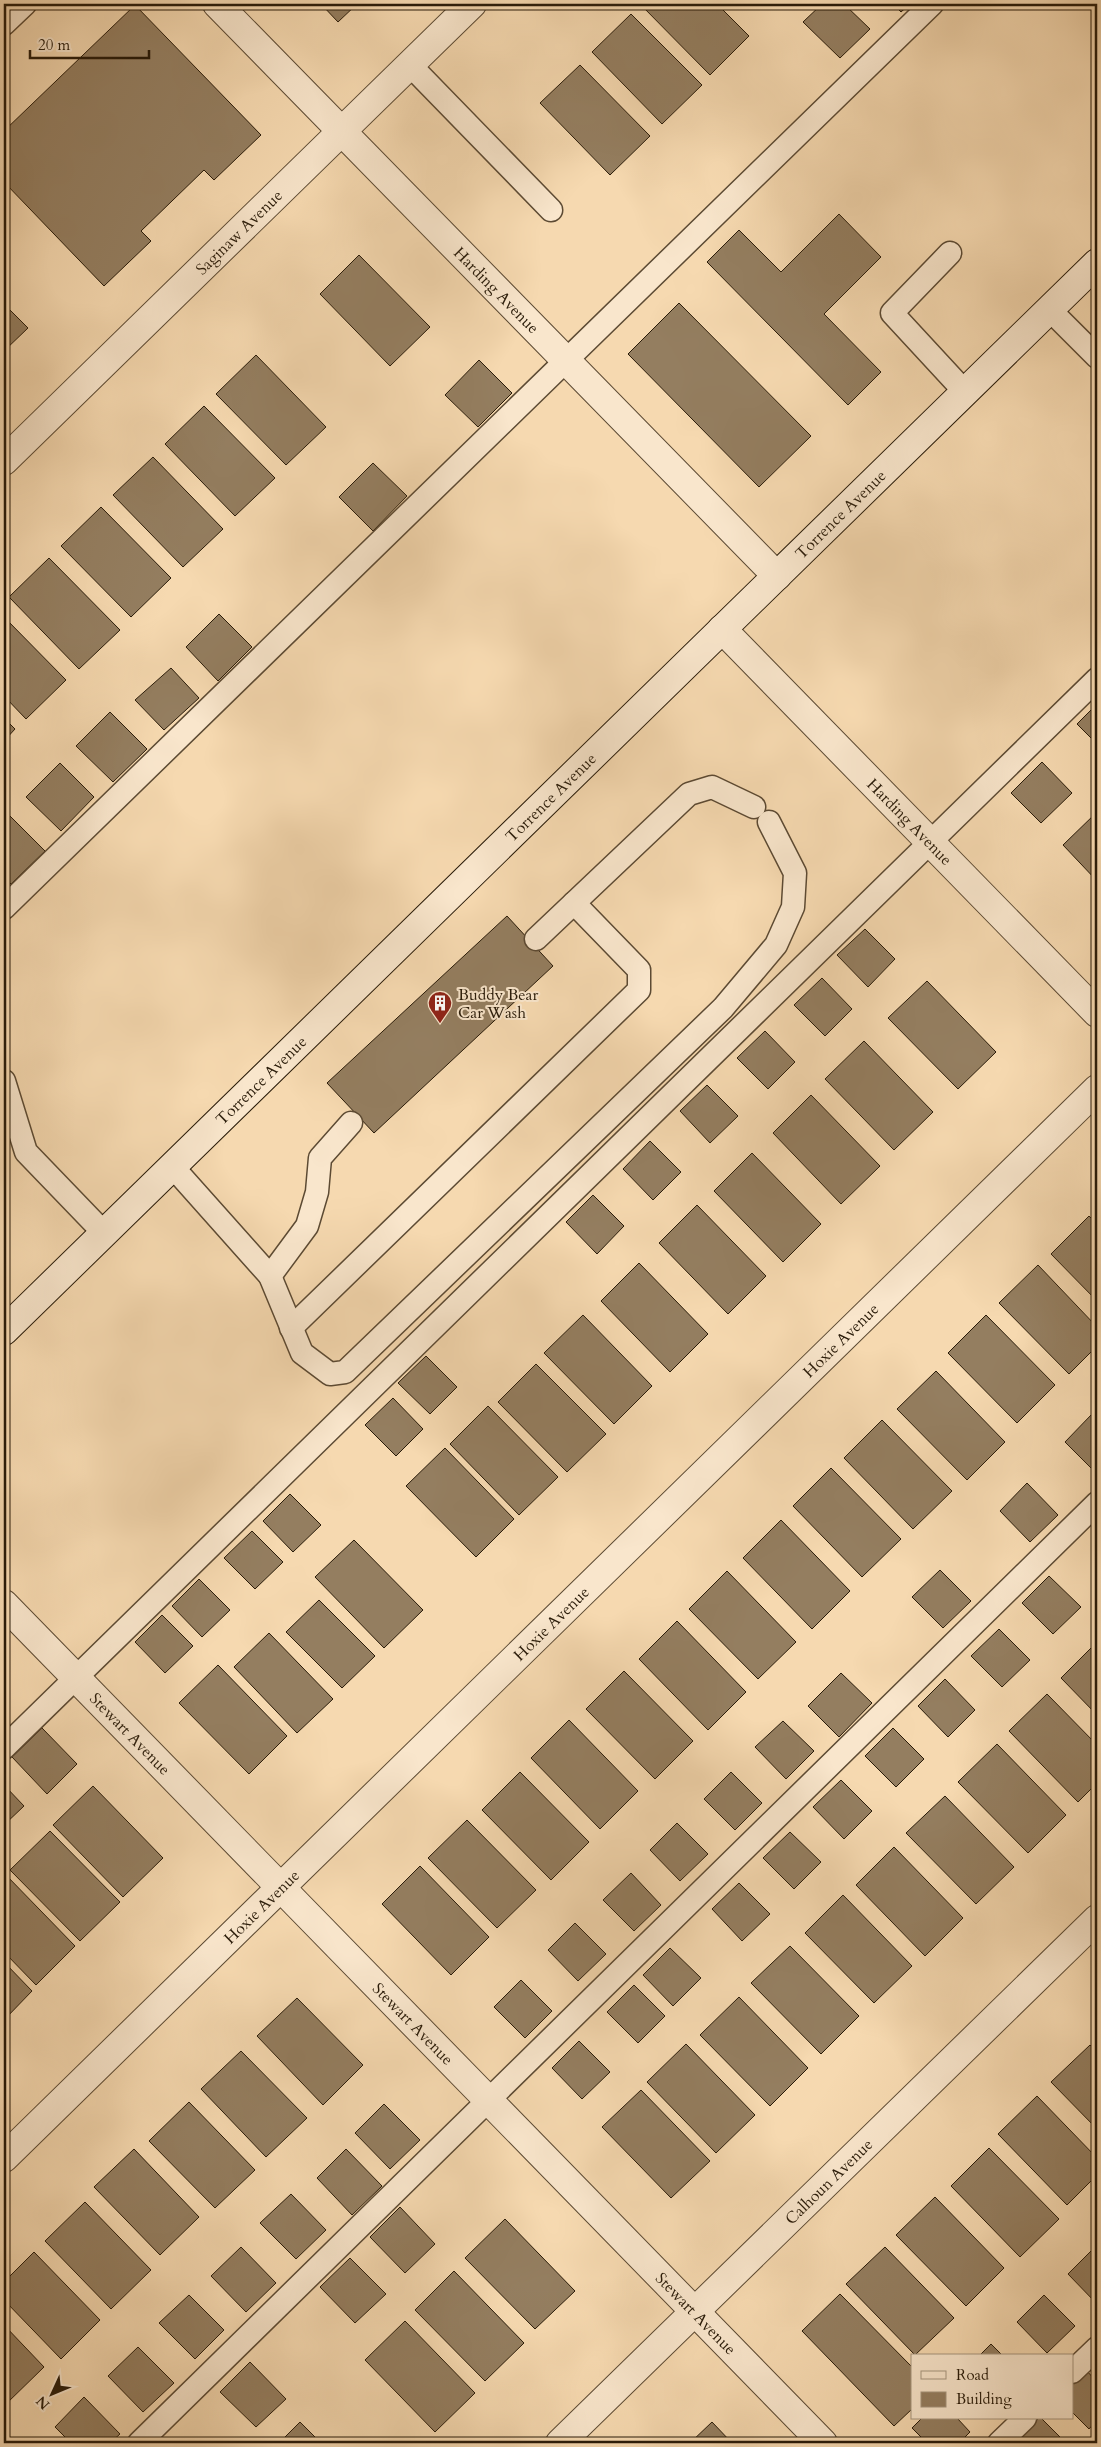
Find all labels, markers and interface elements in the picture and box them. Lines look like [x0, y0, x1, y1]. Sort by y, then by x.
scale bar [30, 28, 149, 60]
text: 20 m [38, 35, 70, 55]
street label: Saginaw Avenue [191, 185, 288, 280]
street label: Harding Avenue [449, 242, 544, 339]
street label: Torrence Avenue [791, 465, 891, 564]
street label: Torrence Avenue [501, 748, 601, 847]
street label: Harding Avenue [862, 774, 957, 870]
place label: Buddy Bear Car Wash [458, 984, 538, 1024]
building icon: Buddy Bear Car Wash [427, 990, 453, 1024]
street label: Torrence Avenue [211, 1031, 312, 1130]
street label: Hoxie Avenue [798, 1299, 884, 1383]
street label: Hoxie Avenue [509, 1582, 594, 1666]
street label: Stewart Avenue [84, 1688, 175, 1780]
street label: Hoxie Avenue [219, 1865, 305, 1949]
street label: Stewart Avenue [367, 1978, 458, 2070]
street label: Calhoun Avenue [780, 2134, 878, 2230]
street label: Stewart Avenue [650, 2268, 741, 2360]
legend [911, 2354, 1074, 2420]
text: Road [956, 2365, 989, 2385]
north arrow [28, 2370, 78, 2420]
text: Building [956, 2389, 1012, 2409]
text: N [32, 2392, 54, 2414]

